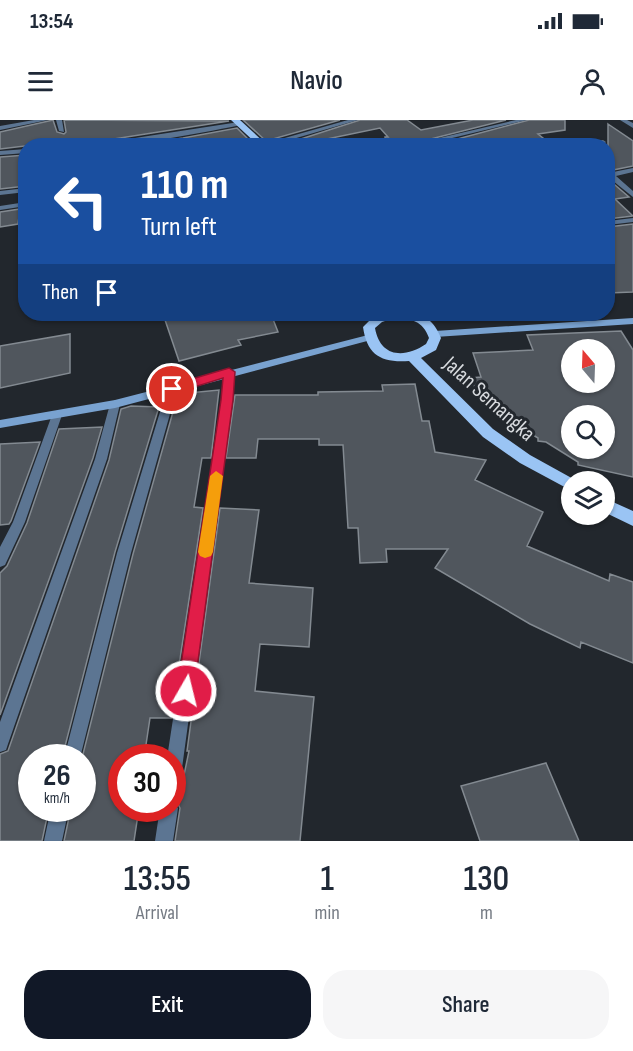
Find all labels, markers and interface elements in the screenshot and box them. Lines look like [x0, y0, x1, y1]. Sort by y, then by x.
text: 13:54 [30, 8, 73, 35]
icon: menu [24, 65, 57, 98]
text: Navio [290, 65, 343, 97]
icon: person [576, 65, 609, 98]
text: 110 m [141, 160, 228, 211]
icon: left [42, 162, 120, 240]
text: Turn left [141, 211, 217, 243]
icon: arrive [90, 276, 123, 309]
text: Then [42, 279, 78, 306]
north arrow [561, 339, 615, 393]
map controls [561, 339, 615, 525]
street label: Jalan Semangka [437, 350, 541, 447]
pin [146, 363, 197, 414]
icon: arrive [155, 372, 188, 405]
button: search [561, 405, 615, 459]
button: layers [561, 471, 615, 525]
position arrow [154, 659, 218, 723]
speed limit sign: 30 [108, 744, 186, 822]
text: 26 [43, 758, 71, 794]
text: km/h [44, 789, 70, 808]
text: 13:55 [124, 858, 191, 901]
text: 1 [320, 858, 334, 901]
text: 130 [463, 858, 509, 901]
text: Arrival [136, 901, 179, 925]
text: min [315, 901, 340, 925]
text: m [480, 901, 493, 925]
button: Exit [24, 970, 311, 1039]
button: Share [323, 970, 609, 1039]

